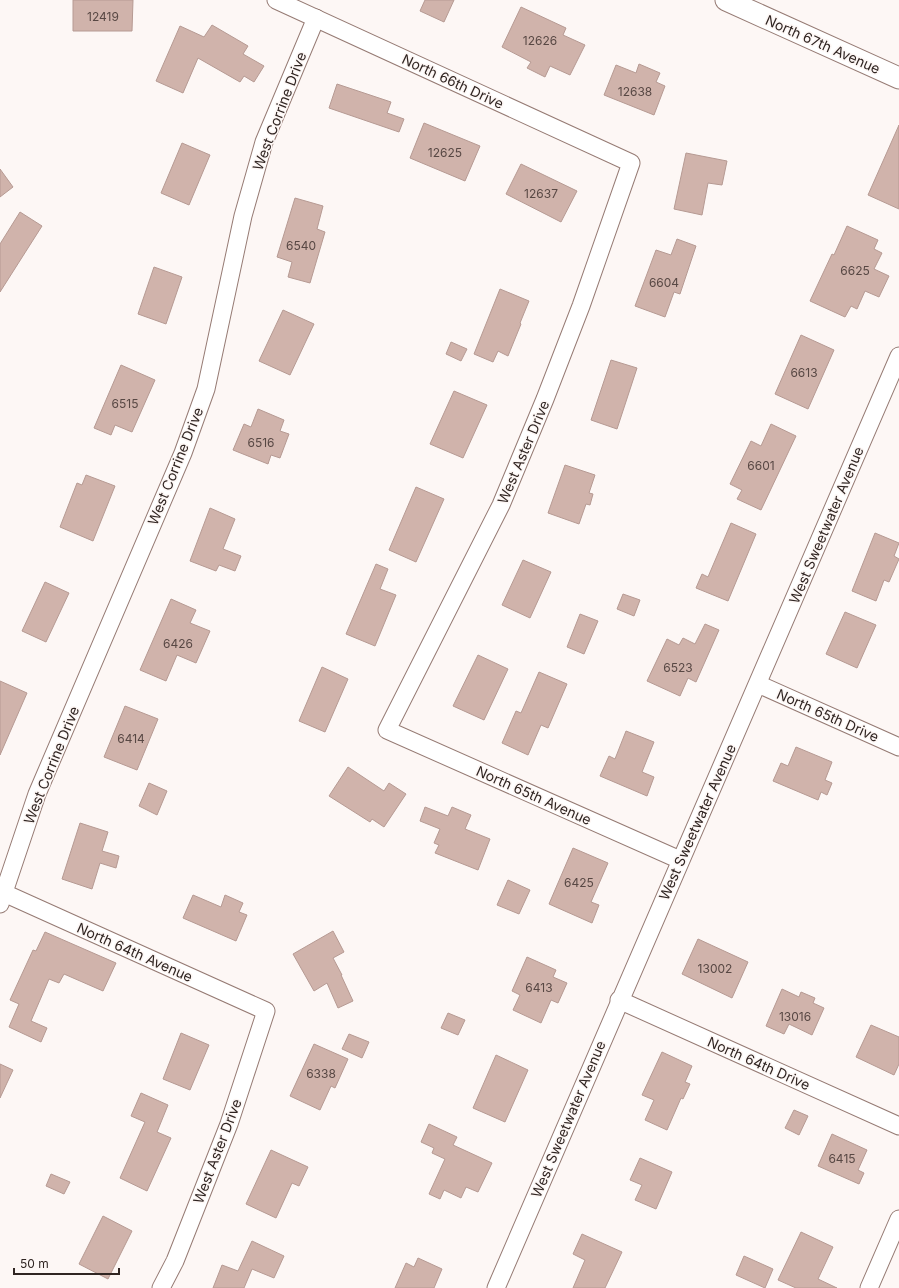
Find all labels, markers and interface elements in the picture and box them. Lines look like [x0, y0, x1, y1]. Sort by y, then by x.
house number: 12419 [87, 9, 119, 24]
street label: North 67th Avenue [763, 11, 883, 77]
house number: 12626 [523, 33, 557, 48]
street label: West Corrine Drive [249, 49, 309, 173]
street label: North 66th Drive [399, 50, 507, 112]
house number: 12638 [618, 84, 652, 99]
house number: 12625 [428, 145, 462, 160]
house number: 12637 [524, 186, 558, 201]
house number: 6540 [286, 238, 316, 253]
house number: 6625 [840, 263, 870, 278]
house number: 6604 [649, 275, 679, 290]
house number: 6613 [790, 365, 818, 380]
house number: 6515 [112, 396, 138, 411]
street label: West Aster Drive [494, 398, 552, 506]
street label: West Corrine Drive [144, 405, 206, 527]
house number: 6516 [247, 435, 275, 450]
street label: West Sweetwater Avenue [785, 444, 867, 606]
house number: 6601 [747, 458, 775, 473]
house number: 6426 [163, 636, 193, 651]
house number: 6523 [663, 660, 693, 675]
street label: North 65th Drive [774, 685, 882, 745]
street label: West Corrine Drive [20, 704, 82, 826]
house number: 6414 [117, 731, 145, 746]
street label: West Sweetwater Avenue [655, 741, 739, 903]
street label: North 65th Avenue [474, 762, 594, 828]
house number: 6425 [564, 875, 594, 890]
street label: North 64th Avenue [74, 919, 196, 985]
house number: 13002 [698, 961, 732, 976]
house number: 6413 [525, 980, 553, 995]
house number: 13016 [779, 1009, 811, 1024]
street label: North 64th Drive [705, 1033, 813, 1093]
street label: West Sweetwater Avenue [527, 1038, 609, 1200]
house number: 6338 [306, 1066, 336, 1081]
street label: West Aster Drive [189, 1096, 245, 1206]
house number: 6415 [828, 1151, 856, 1166]
scale bar [14, 1250, 119, 1276]
text: 50 m [20, 1256, 49, 1271]

